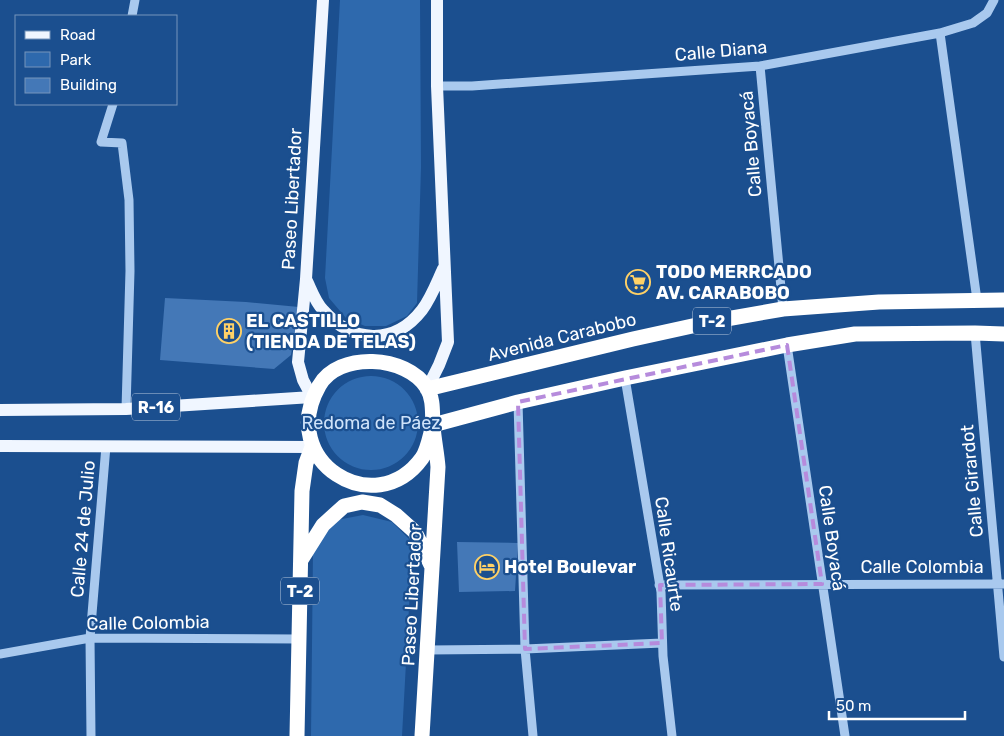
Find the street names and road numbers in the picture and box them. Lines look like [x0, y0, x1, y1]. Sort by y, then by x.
street label: Calle Diana [674, 36, 768, 66]
street label: Calle Boyacá [735, 90, 767, 198]
street label: Paseo Libertador [277, 127, 307, 271]
street label: Avenida Carabobo [486, 308, 638, 366]
road number: T-2 [693, 308, 731, 334]
road number: R-16 [132, 394, 180, 421]
street label: Calle Girardot [956, 424, 988, 538]
street label: Calle 24 de Julio [66, 460, 100, 598]
street label: Calle Boyacá [814, 484, 850, 592]
street label: Calle Ricaurte [650, 495, 688, 613]
street label: Paseo Libertador [397, 523, 427, 667]
street label: Calle Colombia [860, 556, 984, 578]
road number: T-2 [281, 578, 319, 604]
street label: Calle Colombia [86, 611, 210, 635]

